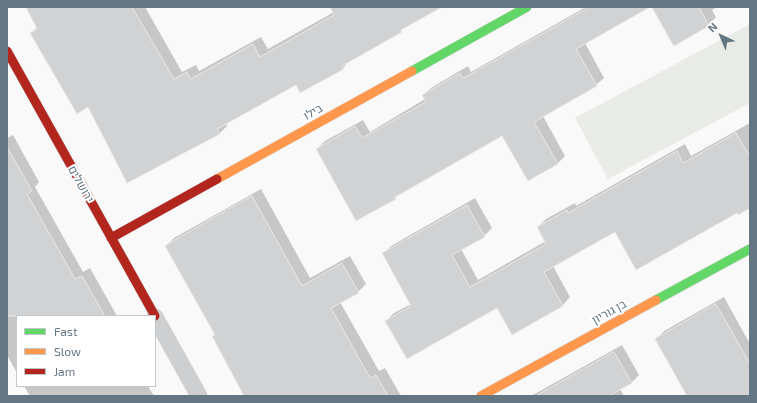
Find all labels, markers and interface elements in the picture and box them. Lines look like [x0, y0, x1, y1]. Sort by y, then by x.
north arrow [701, 16, 741, 56]
text: N [705, 20, 720, 34]
street label: בילו [301, 101, 325, 123]
street label: ירושלים [65, 163, 97, 205]
street label: בן גוריון [589, 297, 629, 327]
legend [16, 315, 156, 387]
text: Fast [54, 324, 77, 338]
text: Slow [54, 344, 81, 358]
text: Jam [54, 364, 75, 378]

